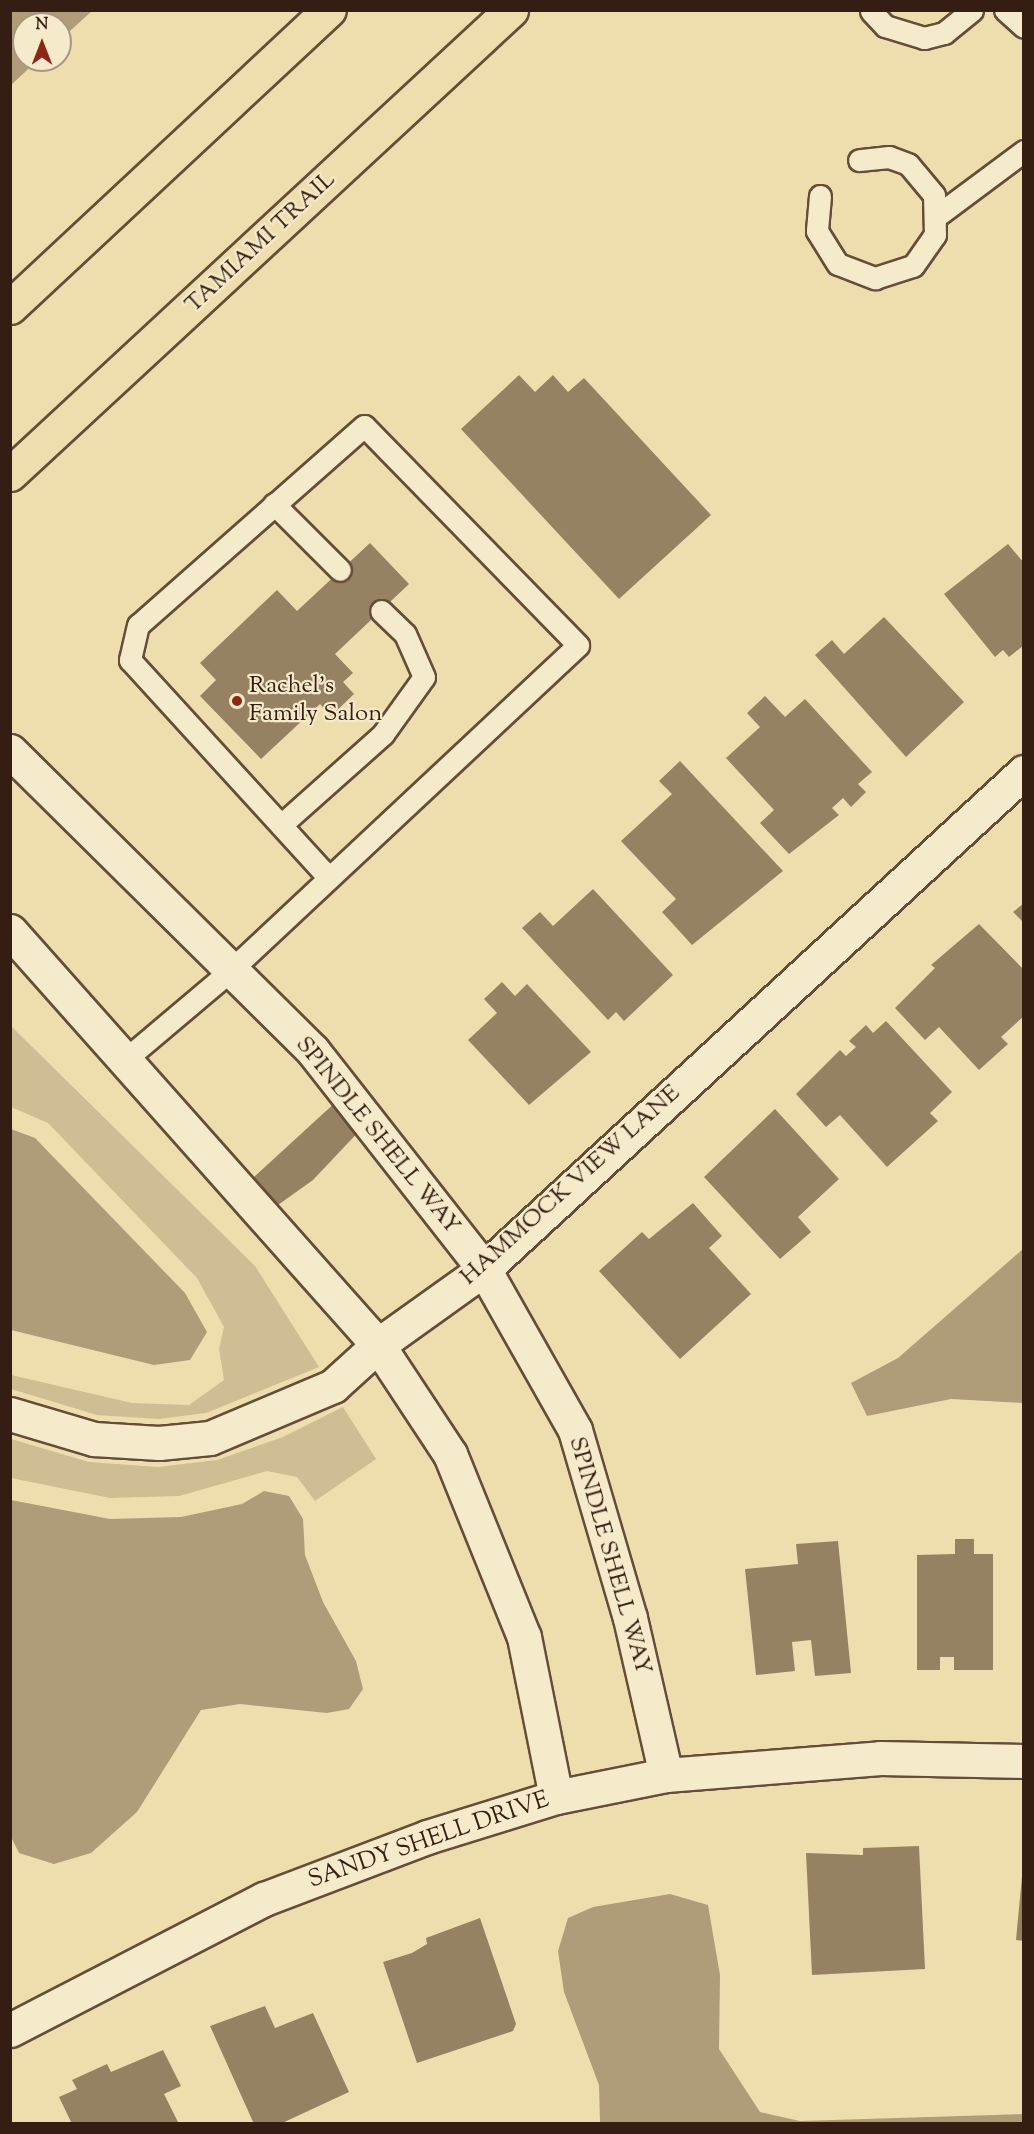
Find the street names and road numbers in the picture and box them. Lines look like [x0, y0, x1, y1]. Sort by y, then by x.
street label: TAMIAMI TRAIL [180, 166, 342, 320]
street label: SPINDLE SHELL WAY [288, 1031, 466, 1241]
street label: HAMMOCK VIEW LANE [455, 1080, 687, 1292]
street label: SPINDLE SHELL WAY [561, 1434, 657, 1678]
street label: SANDY SHELL DRIVE [305, 1786, 553, 1896]

